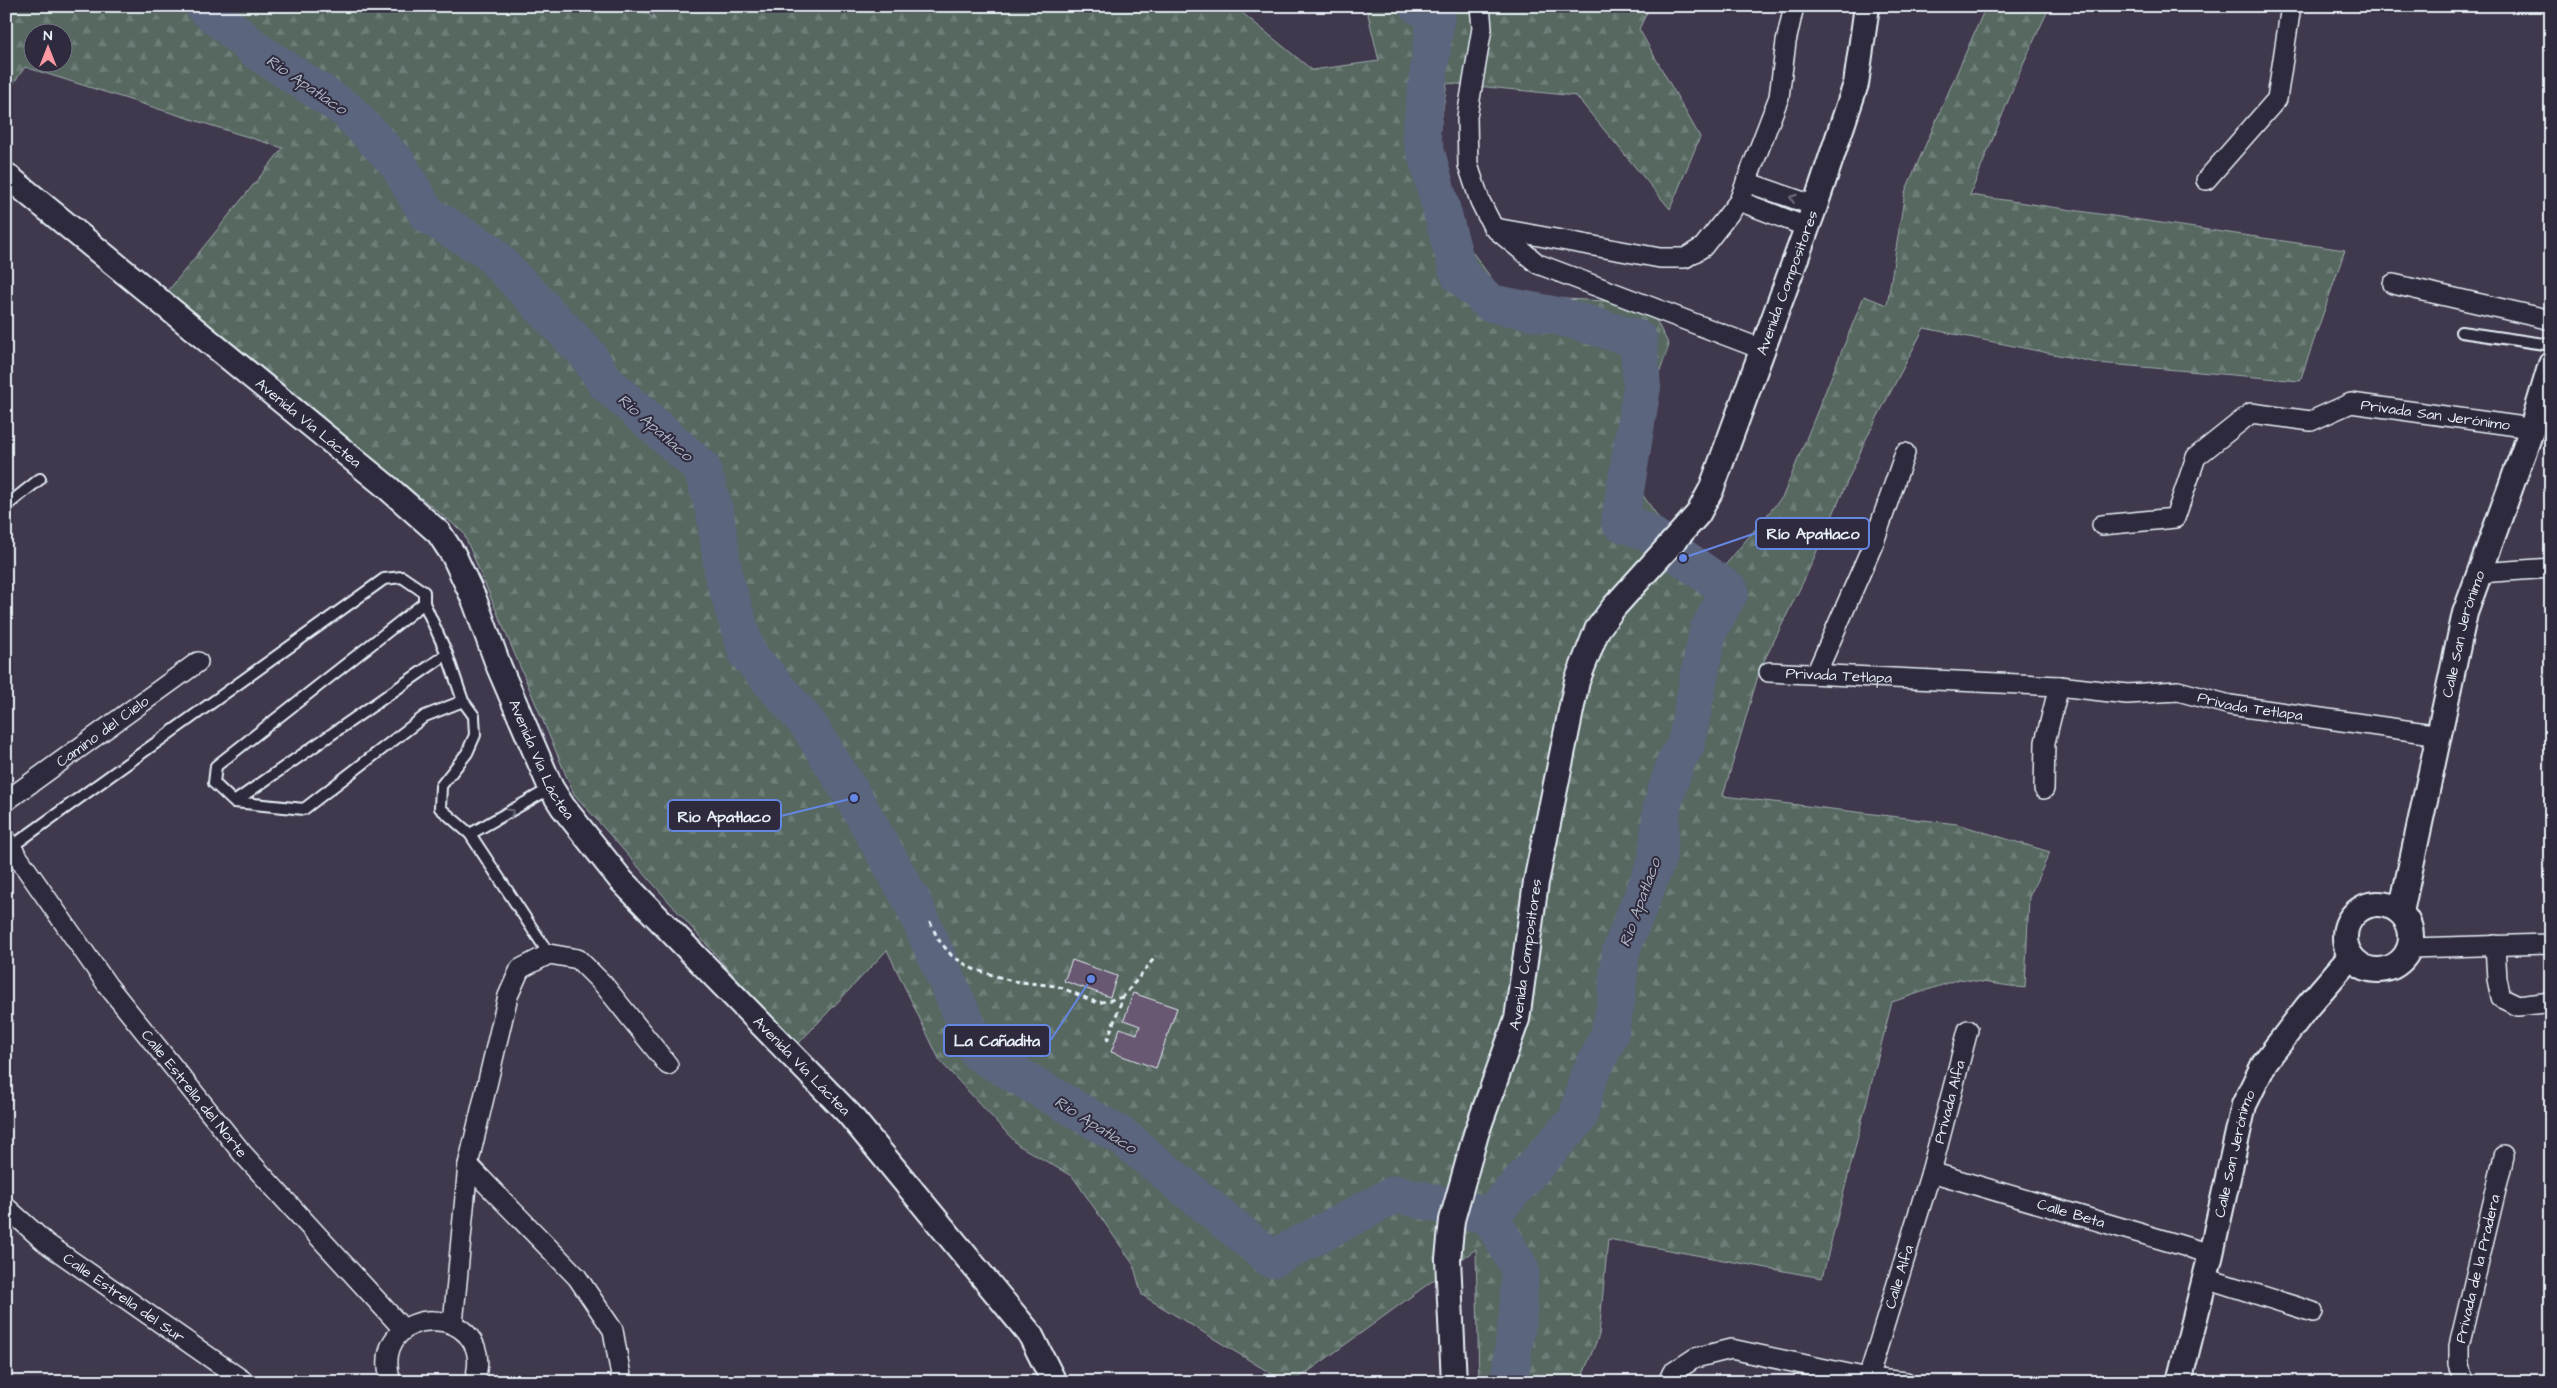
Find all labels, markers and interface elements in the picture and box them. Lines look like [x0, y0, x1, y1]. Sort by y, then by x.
north arrow [22, 22, 72, 72]
text: N [44, 26, 53, 46]
water label: Rio Apatlaco [262, 50, 352, 120]
one-way arrow [1790, 194, 1798, 204]
street label: Avenida Compositores [1751, 207, 1824, 358]
street label: Avenida Vía Láctea [251, 373, 366, 473]
water label: Rio Apatlaco [613, 389, 698, 467]
street label: Privada San Jerónimo [2360, 394, 2512, 436]
callout: Río Apatlaco [1756, 518, 1869, 549]
text: Río Apatlaco [1767, 523, 1860, 545]
street label: Calle San Jerónimo [2437, 567, 2491, 699]
street label: Privada Tetlapa [1785, 663, 1893, 689]
street label: Privada Tetlapa [2195, 687, 2305, 726]
street label: Camino del Cielo [52, 690, 154, 772]
street label: Avenida Vía Láctea [503, 696, 579, 825]
callout: Rio Apatlaco [668, 800, 781, 831]
text: Rio Apatlaco [678, 806, 771, 828]
one-way arrow [506, 808, 515, 818]
water label: Rio Apatlaco [1614, 854, 1666, 950]
street label: Avenida Compositores [1504, 877, 1547, 1033]
street label: Avenida Vía Láctea [748, 1012, 855, 1121]
street label: Calle Estrella del Norte [136, 1025, 252, 1162]
callout: La Cañadita [944, 1025, 1050, 1056]
text: La Cañadita [954, 1030, 1041, 1052]
street label: Privada Alfa [1929, 1058, 1971, 1146]
street label: Calle San Jerónimo [2209, 1086, 2261, 1220]
water label: Rio Apatlaco [1050, 1091, 1141, 1159]
street label: Privada de la Pradera [2450, 1192, 2506, 1345]
street label: Calle Beta [2035, 1194, 2108, 1233]
street label: Calle Alfa [1880, 1242, 1919, 1311]
street label: Calle Estrella del Sur [59, 1248, 189, 1348]

